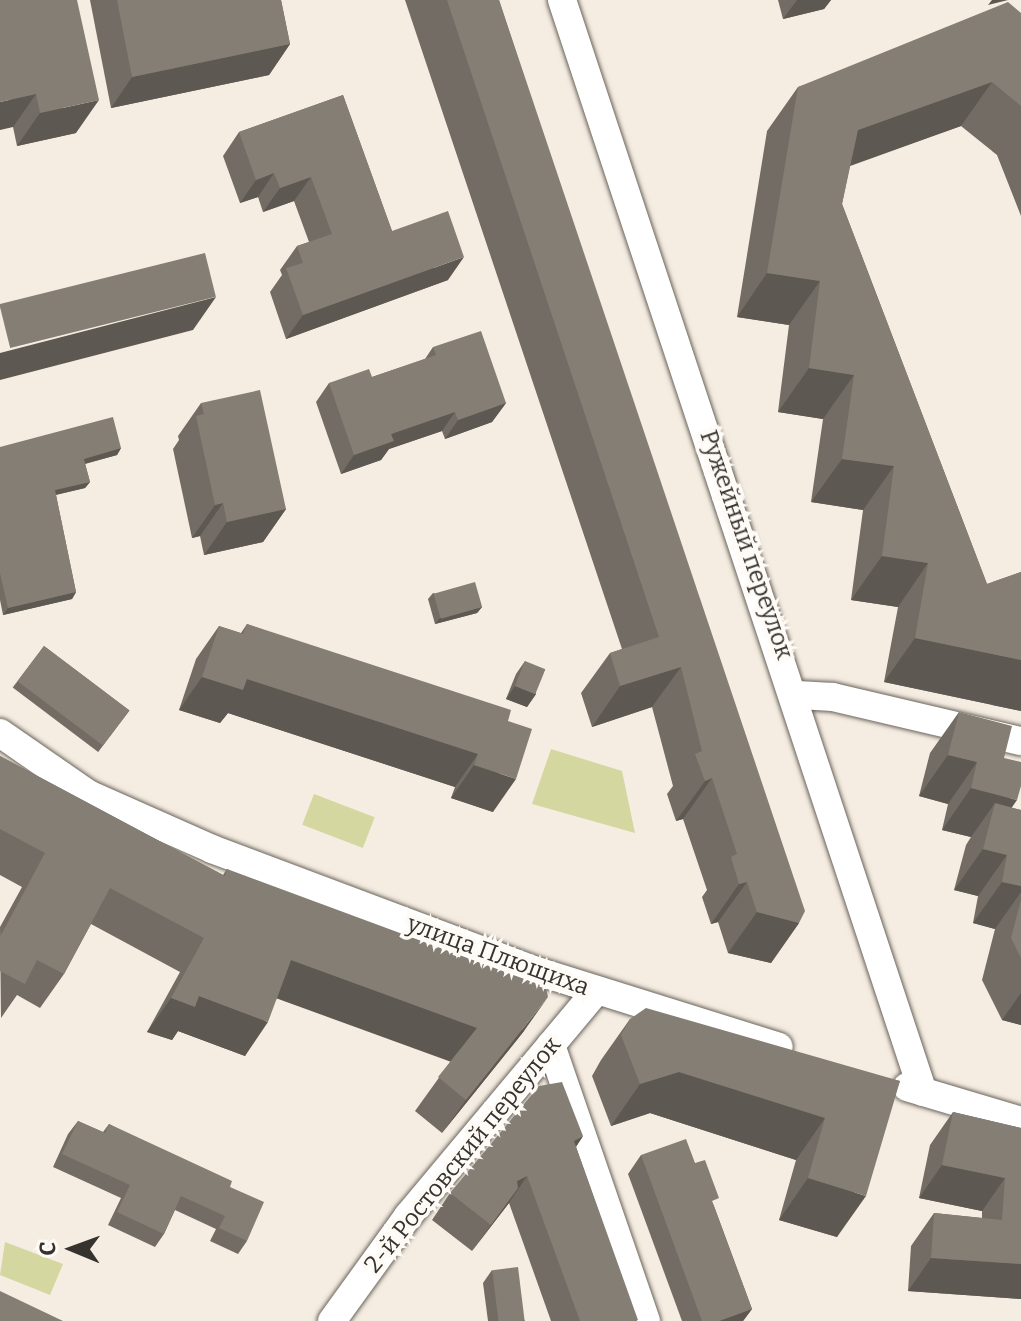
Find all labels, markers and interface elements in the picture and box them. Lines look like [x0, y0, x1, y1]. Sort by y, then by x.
street label: Ружейный переулок [693, 427, 799, 663]
street label: улица Плющиха [403, 910, 593, 1002]
street label: 2-й Ростовский переулок [359, 1031, 567, 1279]
north arrow [32, 1209, 112, 1289]
text: С [34, 1241, 61, 1256]

